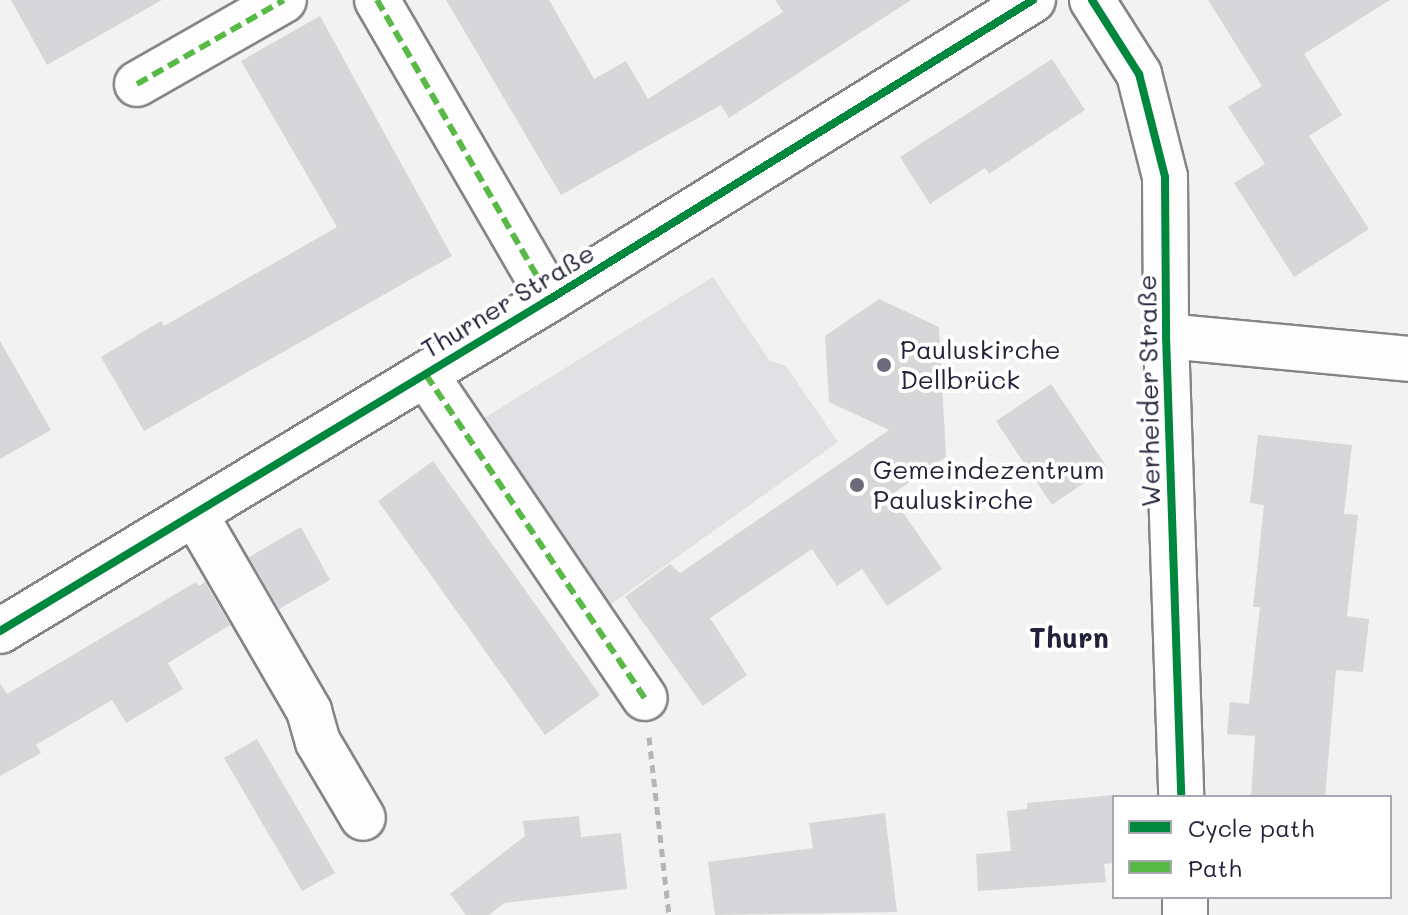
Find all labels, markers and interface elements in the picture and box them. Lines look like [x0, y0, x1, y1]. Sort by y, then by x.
street label: Thurner Straße [416, 237, 600, 365]
street label: Werheider Straße [1131, 274, 1167, 508]
place label: Pauluskirche Dellbrück [900, 334, 1061, 396]
marker: Pauluskirche Dellbrück [875, 356, 893, 374]
place label: Gemeindezentrum Pauluskirche [873, 454, 1105, 516]
marker: Gemeindezentrum Pauluskirche [848, 476, 866, 494]
district label: Thurn [1029, 620, 1109, 654]
legend [1112, 795, 1392, 899]
text: Cycle path [1188, 812, 1314, 843]
text: Path [1188, 852, 1242, 883]

